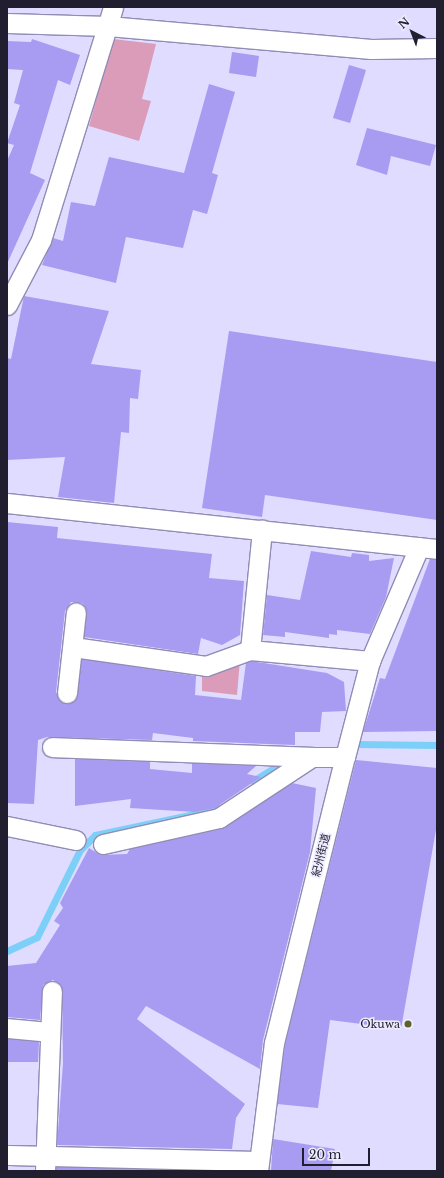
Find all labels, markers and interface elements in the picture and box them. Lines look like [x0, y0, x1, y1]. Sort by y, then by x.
north arrow [392, 12, 432, 52]
text: N [395, 14, 412, 32]
street label: 紀州街道 [309, 832, 333, 878]
place label: Okuwa [360, 1017, 400, 1031]
marker: Okuwa [403, 1019, 413, 1029]
scale bar [304, 1140, 372, 1166]
text: 20 m [309, 1147, 341, 1162]

